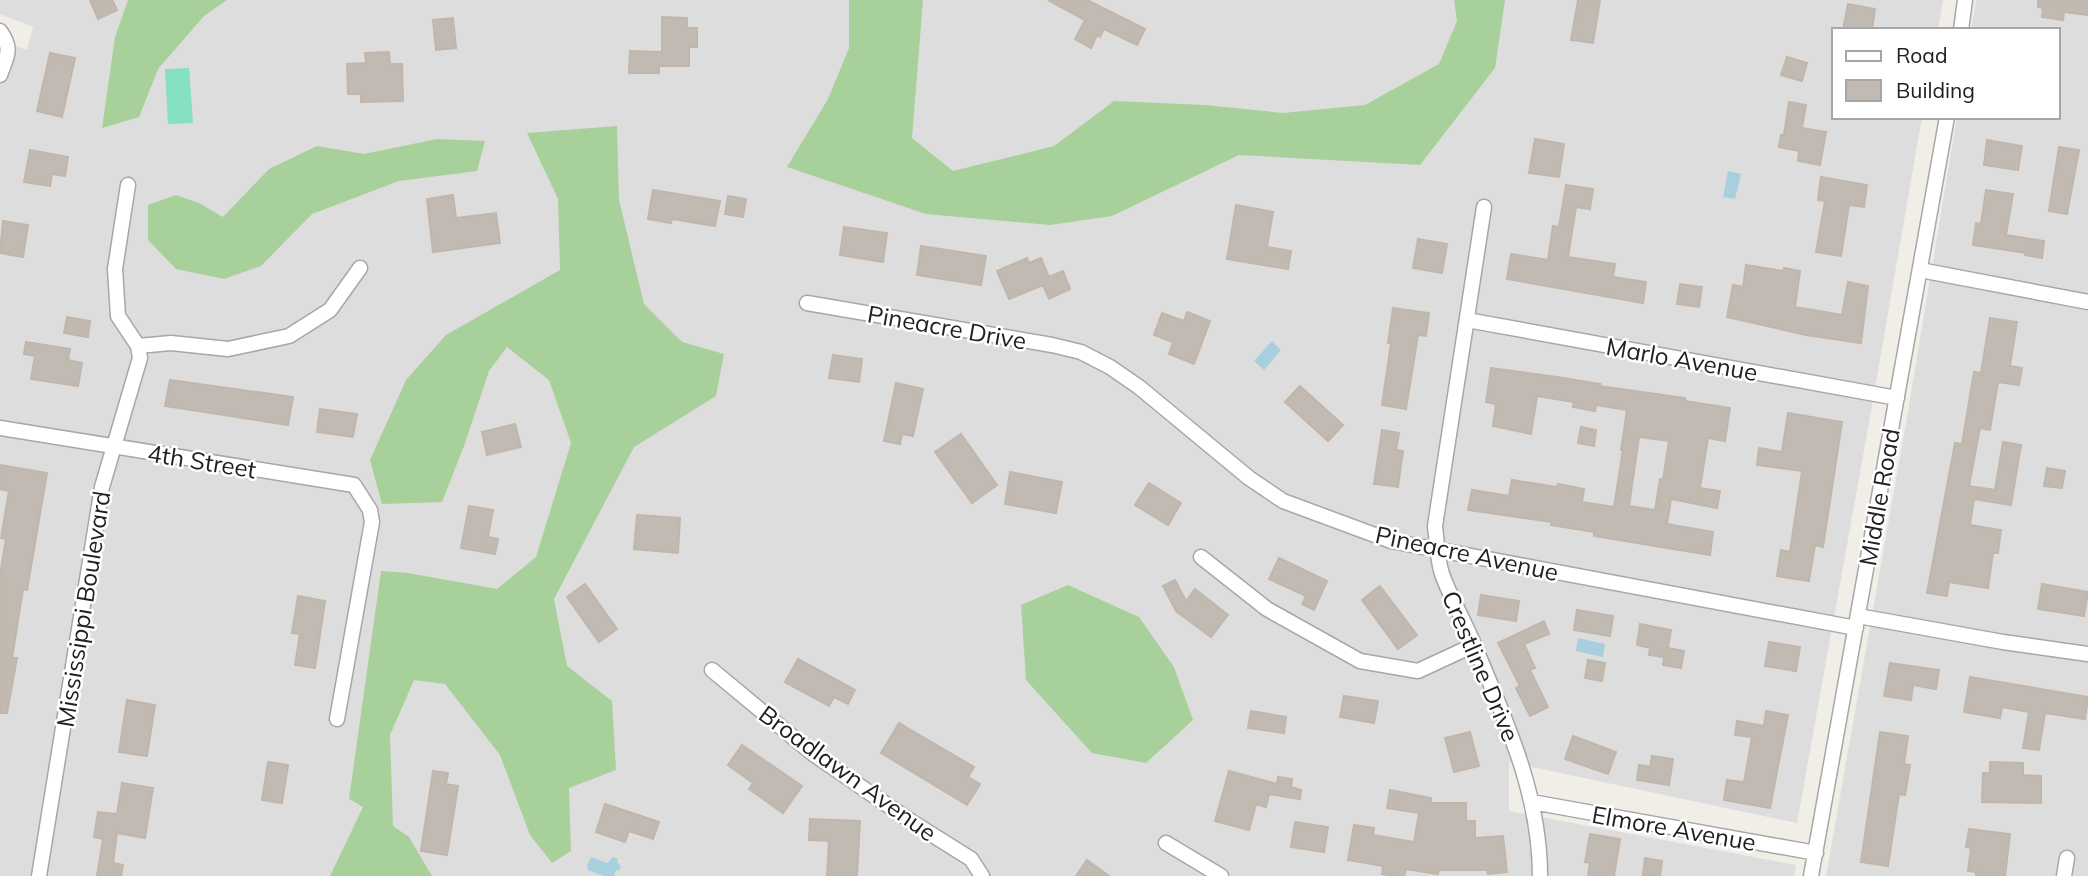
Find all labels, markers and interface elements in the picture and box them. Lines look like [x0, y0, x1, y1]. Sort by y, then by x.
legend [1832, 28, 2060, 119]
text: Road [1896, 42, 1947, 68]
text: Building [1896, 77, 1975, 103]
street label: Pineacre Drive [865, 298, 1029, 356]
street label: Marlo Avenue [1604, 331, 1760, 387]
street label: Middle Road [1852, 426, 1906, 568]
street label: 4th Street [146, 438, 258, 484]
street label: Mississippi Boulevard [50, 489, 116, 729]
street label: Pineacre Avenue [1373, 519, 1561, 587]
street label: Crestline Drive [1436, 586, 1526, 746]
street label: Broadlawn Avenue [753, 699, 943, 847]
street label: Elmore Avenue [1590, 799, 1758, 857]

